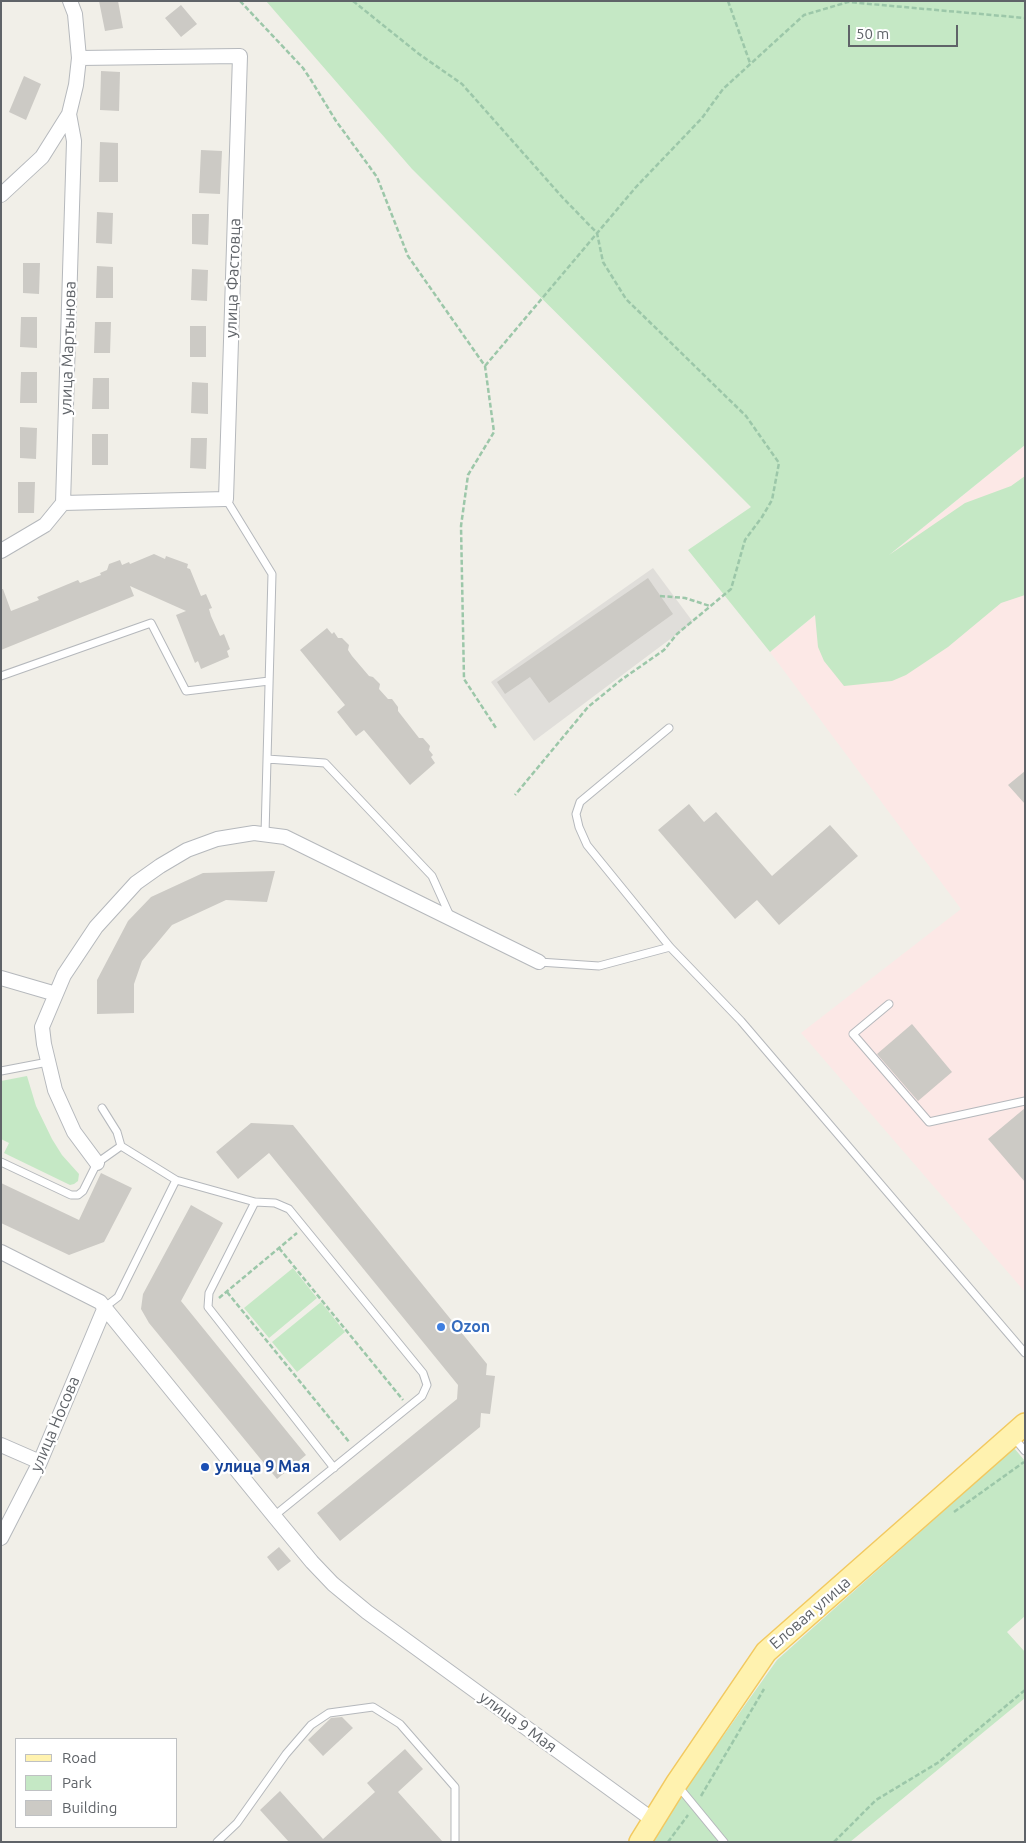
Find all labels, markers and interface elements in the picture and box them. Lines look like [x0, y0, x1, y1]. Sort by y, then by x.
scale bar [851, 15, 961, 47]
text: 50 m [856, 25, 889, 42]
street label: улица Фастовца [221, 218, 245, 338]
street label: улица Мартынова [56, 281, 80, 415]
place label: Ozon [451, 1317, 490, 1337]
marker: Ozon [435, 1321, 447, 1333]
street label: улица Носова [26, 1373, 84, 1475]
place label: улица 9 Мая [215, 1457, 310, 1477]
marker: улица 9 Мая [199, 1461, 211, 1473]
street label: Еловая улица [766, 1573, 854, 1653]
street label: улица 9 Мая [476, 1688, 560, 1756]
legend [15, 1738, 178, 1828]
text: Road [62, 1749, 97, 1766]
text: Park [62, 1774, 92, 1791]
text: Building [62, 1799, 117, 1816]

